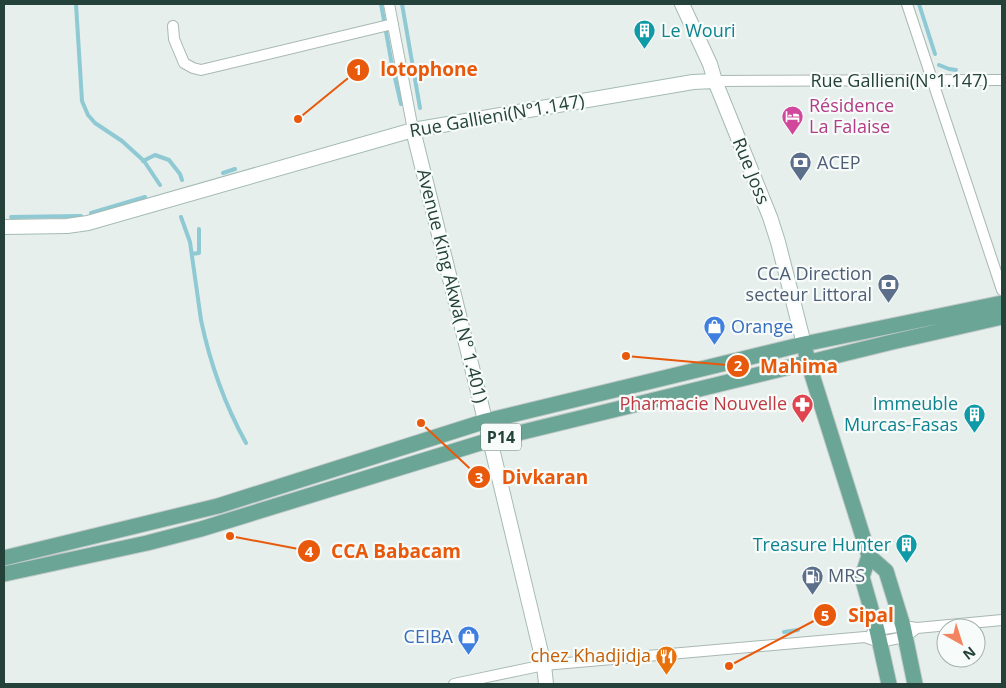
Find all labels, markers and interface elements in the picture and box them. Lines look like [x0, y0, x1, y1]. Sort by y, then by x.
place label: Le Wouri [661, 18, 736, 42]
building icon: Le Wouri [633, 19, 657, 50]
callout: lotophone [345, 53, 488, 87]
text: lotophone [380, 56, 478, 82]
text: 1 [354, 59, 362, 79]
street label: Rue Gallieni(N°1.147) [810, 68, 988, 92]
street label: Rue Gallieni(N°1.147) [408, 88, 586, 142]
place label: Résidence La Falaise [809, 93, 894, 138]
hotel icon: Résidence La Falaise [781, 104, 805, 135]
street label: Rue Joss [728, 134, 776, 207]
place label: ACEP [817, 150, 861, 174]
bank icon: ACEP [789, 151, 813, 182]
street label: Avenue King Akwa( N° 1.401) [412, 166, 494, 405]
place label: CCA Direction secteur Littoral [746, 261, 872, 306]
bank icon: CCA Direction secteur Littoral [876, 272, 900, 303]
place label: Orange [731, 314, 793, 338]
shop icon: Orange [703, 315, 727, 346]
callout: Mahima [725, 349, 848, 383]
text: Mahima [760, 353, 838, 379]
text: 2 [734, 355, 743, 375]
place label: Pharmacie Nouvelle [619, 391, 787, 415]
place label: Immeuble Murcas-Fasas [844, 391, 958, 436]
pharmacy icon: Pharmacie Nouvelle [791, 392, 815, 423]
building icon: Immeuble Murcas-Fasas [962, 402, 986, 433]
road number: P14 [481, 424, 521, 451]
callout: Divkaran [467, 460, 598, 494]
text: Divkaran [502, 464, 588, 490]
text: 3 [475, 467, 483, 487]
place label: Treasure Hunter [753, 532, 892, 556]
building icon: Treasure Hunter [895, 533, 919, 564]
callout: CCA Babacam [296, 534, 471, 568]
text: CCA Babacam [331, 538, 461, 564]
text: 4 [305, 541, 314, 561]
place label: MRS [828, 563, 865, 587]
fuel station icon: MRS [800, 564, 824, 595]
callout: Sipal [813, 598, 904, 632]
text: Sipal [848, 602, 894, 628]
text: 5 [821, 605, 829, 625]
north arrow [936, 618, 986, 668]
place label: CEIBA [404, 624, 454, 648]
shop icon: CEIBA [457, 625, 481, 656]
place label: chez Khadjidja [530, 643, 651, 667]
text: N [959, 643, 980, 664]
restaurant icon: chez Khadjidja [655, 644, 679, 675]

